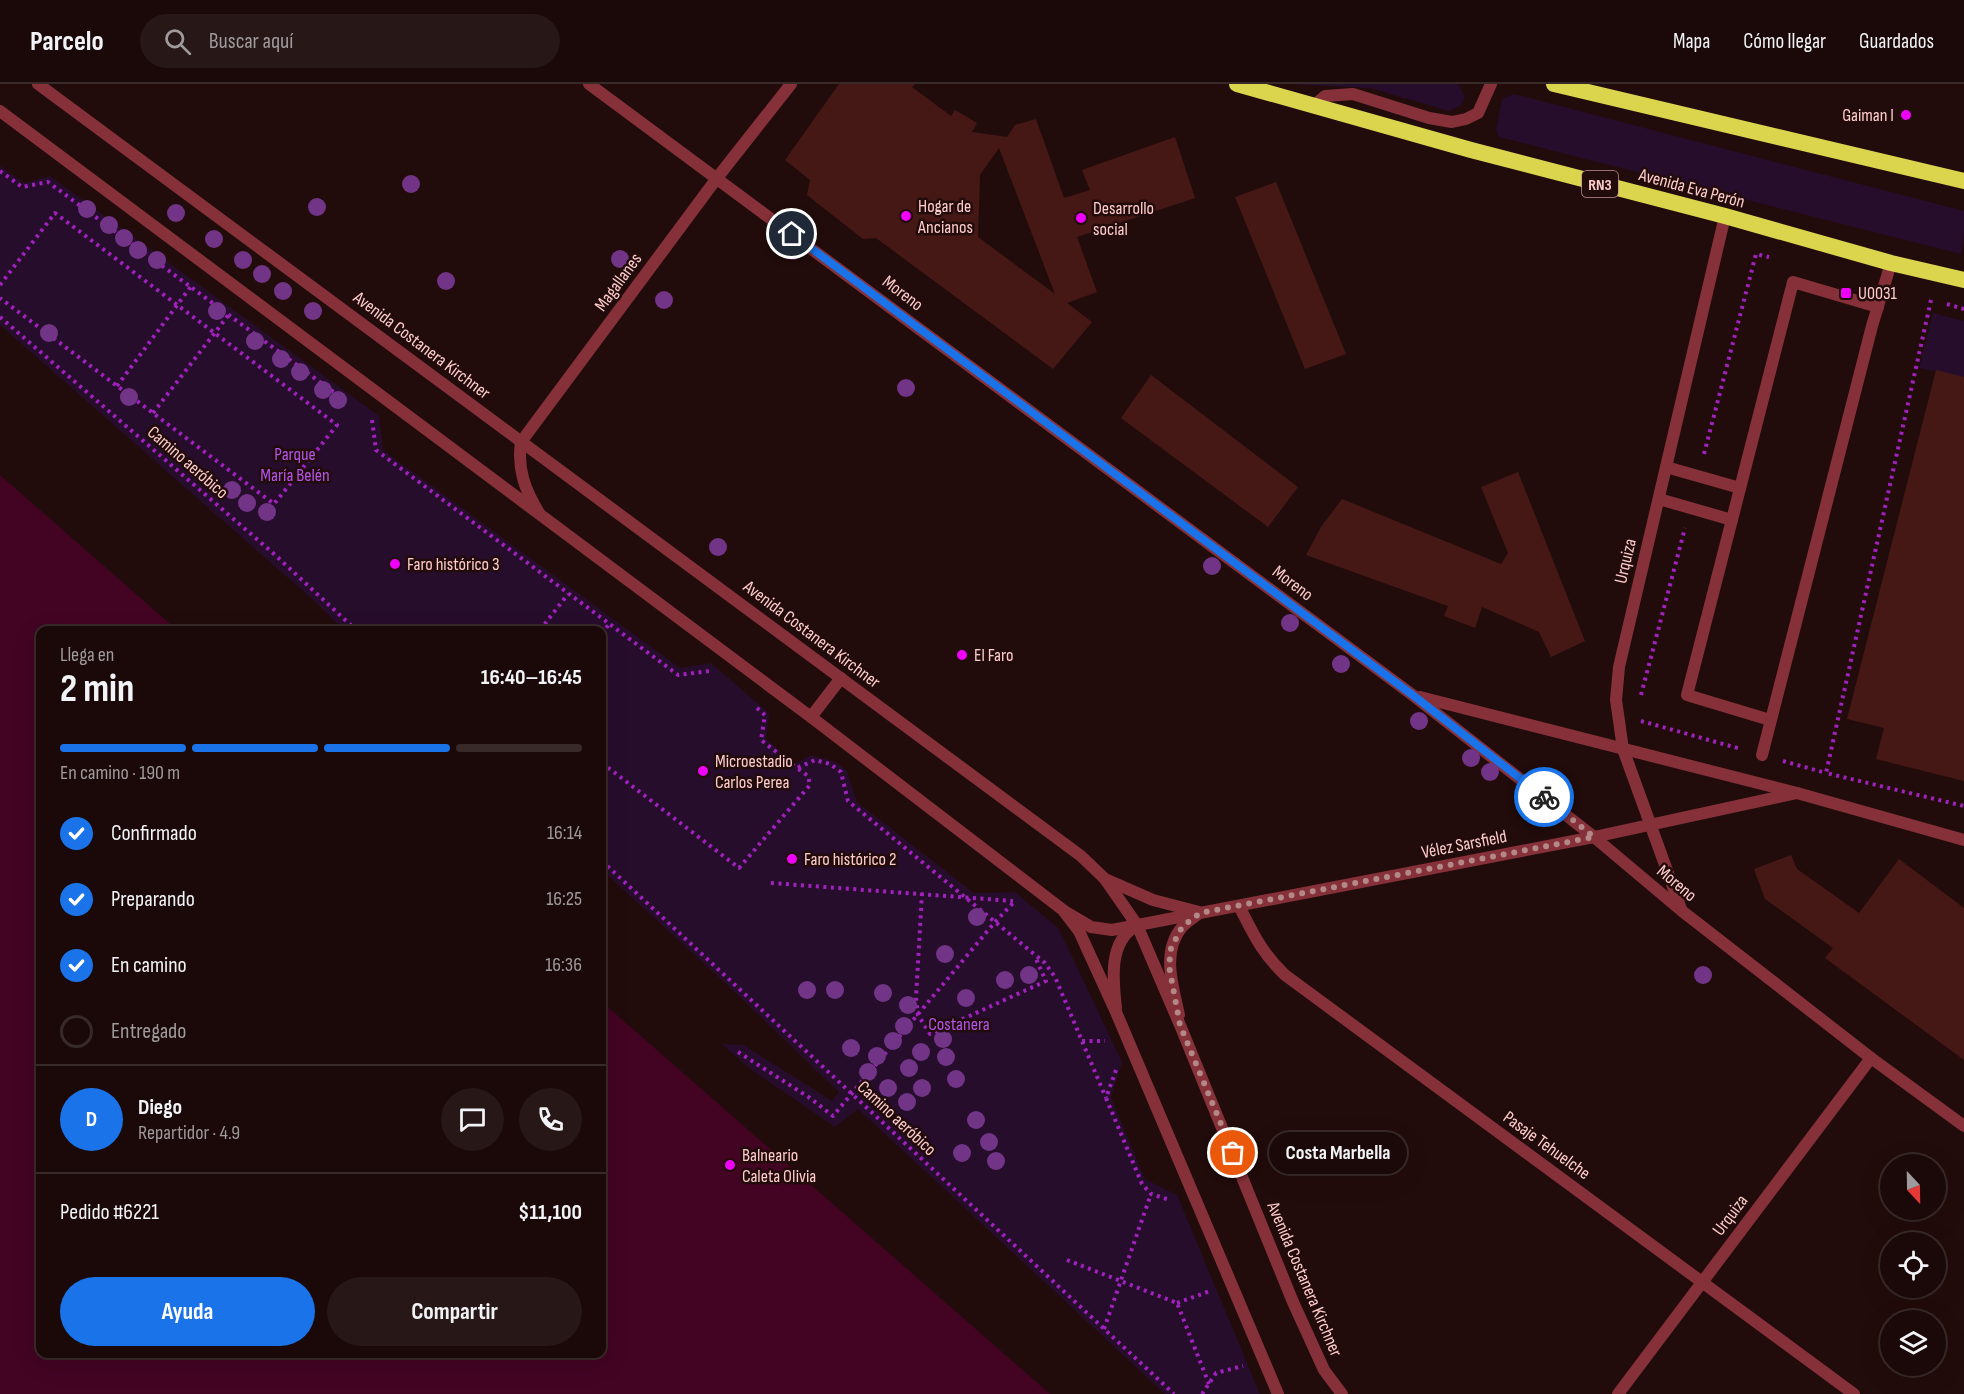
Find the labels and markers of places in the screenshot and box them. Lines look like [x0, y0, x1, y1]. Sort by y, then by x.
place label: Gaiman I [1842, 105, 1894, 126]
marker: Gaiman I [1899, 108, 1913, 122]
place label: Hogar de Ancianos [917, 196, 973, 238]
place label: Desarrollo social [1093, 198, 1154, 240]
pin [766, 208, 817, 259]
marker: Hogar de Ancianos [899, 209, 913, 223]
marker: Desarrollo social [1074, 211, 1088, 225]
place label: U0031 [1858, 283, 1898, 304]
marker: U0031 [1839, 286, 1853, 300]
place label: Faro histórico 3 [407, 554, 499, 575]
marker: Faro histórico 3 [388, 557, 402, 571]
place label: El Faro [974, 645, 1013, 666]
marker: El Faro [955, 648, 969, 662]
place label: Microestadio Carlos Perea [715, 751, 793, 793]
marker: Microestadio Carlos Perea [696, 764, 710, 778]
place label: Faro histórico 2 [804, 849, 896, 870]
marker: Faro histórico 2 [785, 852, 799, 866]
pin [1207, 1127, 1258, 1178]
callout: Costa Marbella [1269, 1132, 1407, 1174]
place label: Balneario Caleta Olivia [742, 1145, 816, 1187]
marker: Balneario Caleta Olivia [723, 1158, 737, 1172]

